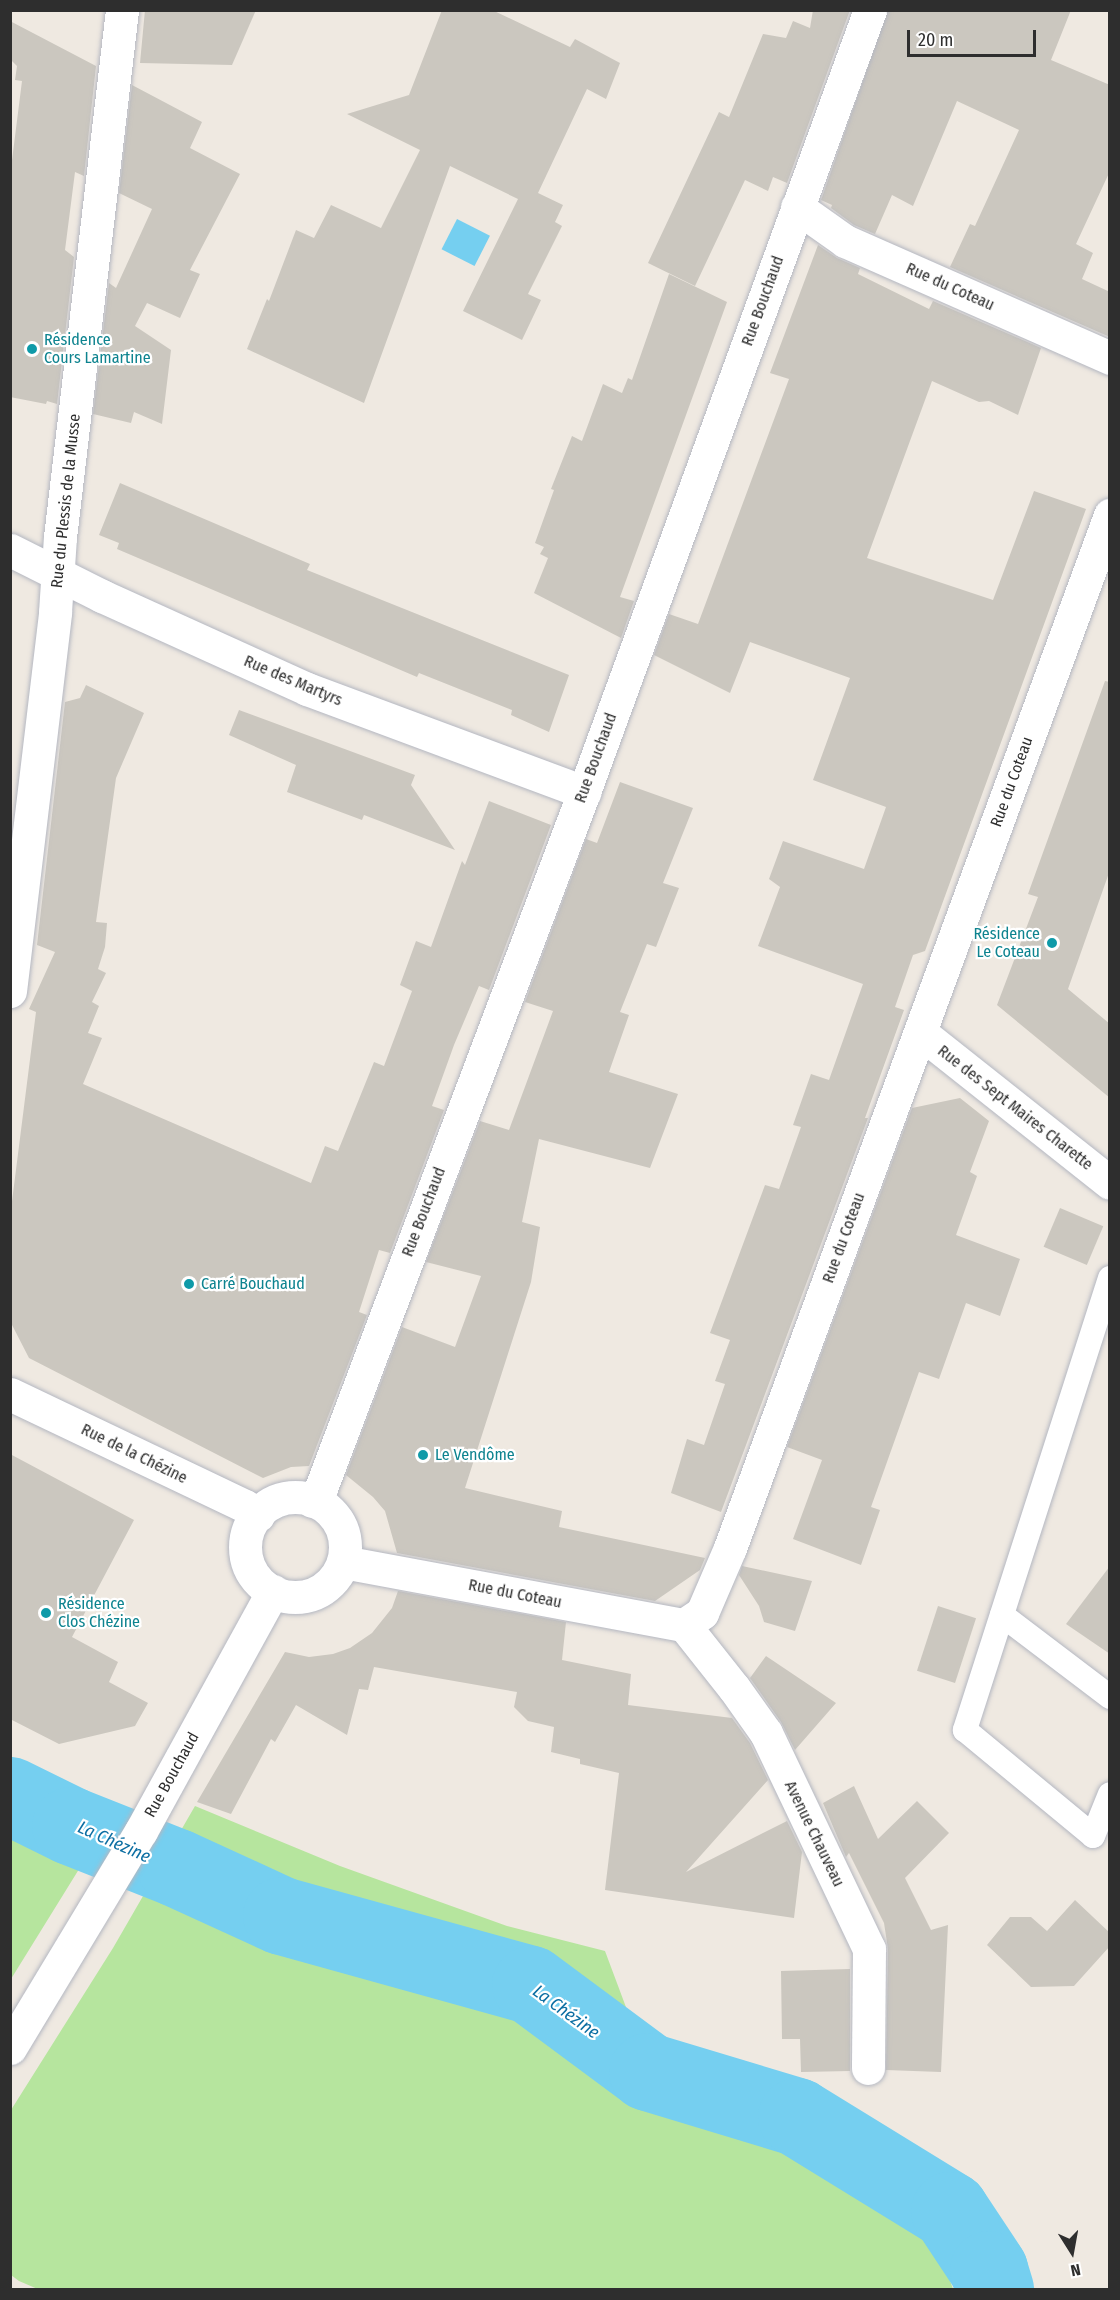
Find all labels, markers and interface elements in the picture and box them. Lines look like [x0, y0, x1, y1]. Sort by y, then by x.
scale bar [910, 18, 1039, 56]
text: 20 m [918, 29, 953, 51]
street label: Rue Bouchaud [738, 253, 788, 349]
street label: Rue du Coteau [903, 259, 997, 315]
place label: Résidence Cours Lamartine [44, 330, 151, 368]
marker: Résidence Cours Lamartine [25, 342, 39, 356]
street label: Rue du Plessis de la Musse [47, 413, 85, 589]
street label: Rue des Martyrs [241, 652, 345, 710]
street label: Rue Bouchaud [571, 710, 621, 806]
street label: Rue du Coteau [987, 734, 1037, 830]
place label: Résidence Le Coteau [973, 924, 1040, 962]
marker: Résidence Le Coteau [1045, 936, 1059, 950]
street label: Rue des Sept Maires Charette [934, 1041, 1096, 1175]
street label: Rue Bouchaud [398, 1165, 450, 1259]
street label: Rue du Coteau [819, 1190, 869, 1286]
place label: Carré Bouchaud [201, 1274, 305, 1294]
marker: Carré Bouchaud [182, 1277, 196, 1291]
street label: Rue de la Chézine [78, 1420, 190, 1488]
place label: Le Vendôme [435, 1445, 515, 1465]
marker: Le Vendôme [416, 1448, 430, 1462]
street label: Rue du Coteau [467, 1576, 563, 1612]
place label: Résidence Clos Chézine [58, 1594, 140, 1632]
marker: Résidence Clos Chézine [39, 1606, 53, 1620]
street label: Rue Bouchaud [141, 1729, 203, 1821]
street label: Avenue Chauveau [780, 1778, 848, 1890]
water label: La Chézine [74, 1816, 154, 1868]
water label: La Chézine [528, 1981, 604, 2043]
north arrow [1042, 2222, 1102, 2282]
text: N [1069, 2260, 1082, 2280]

